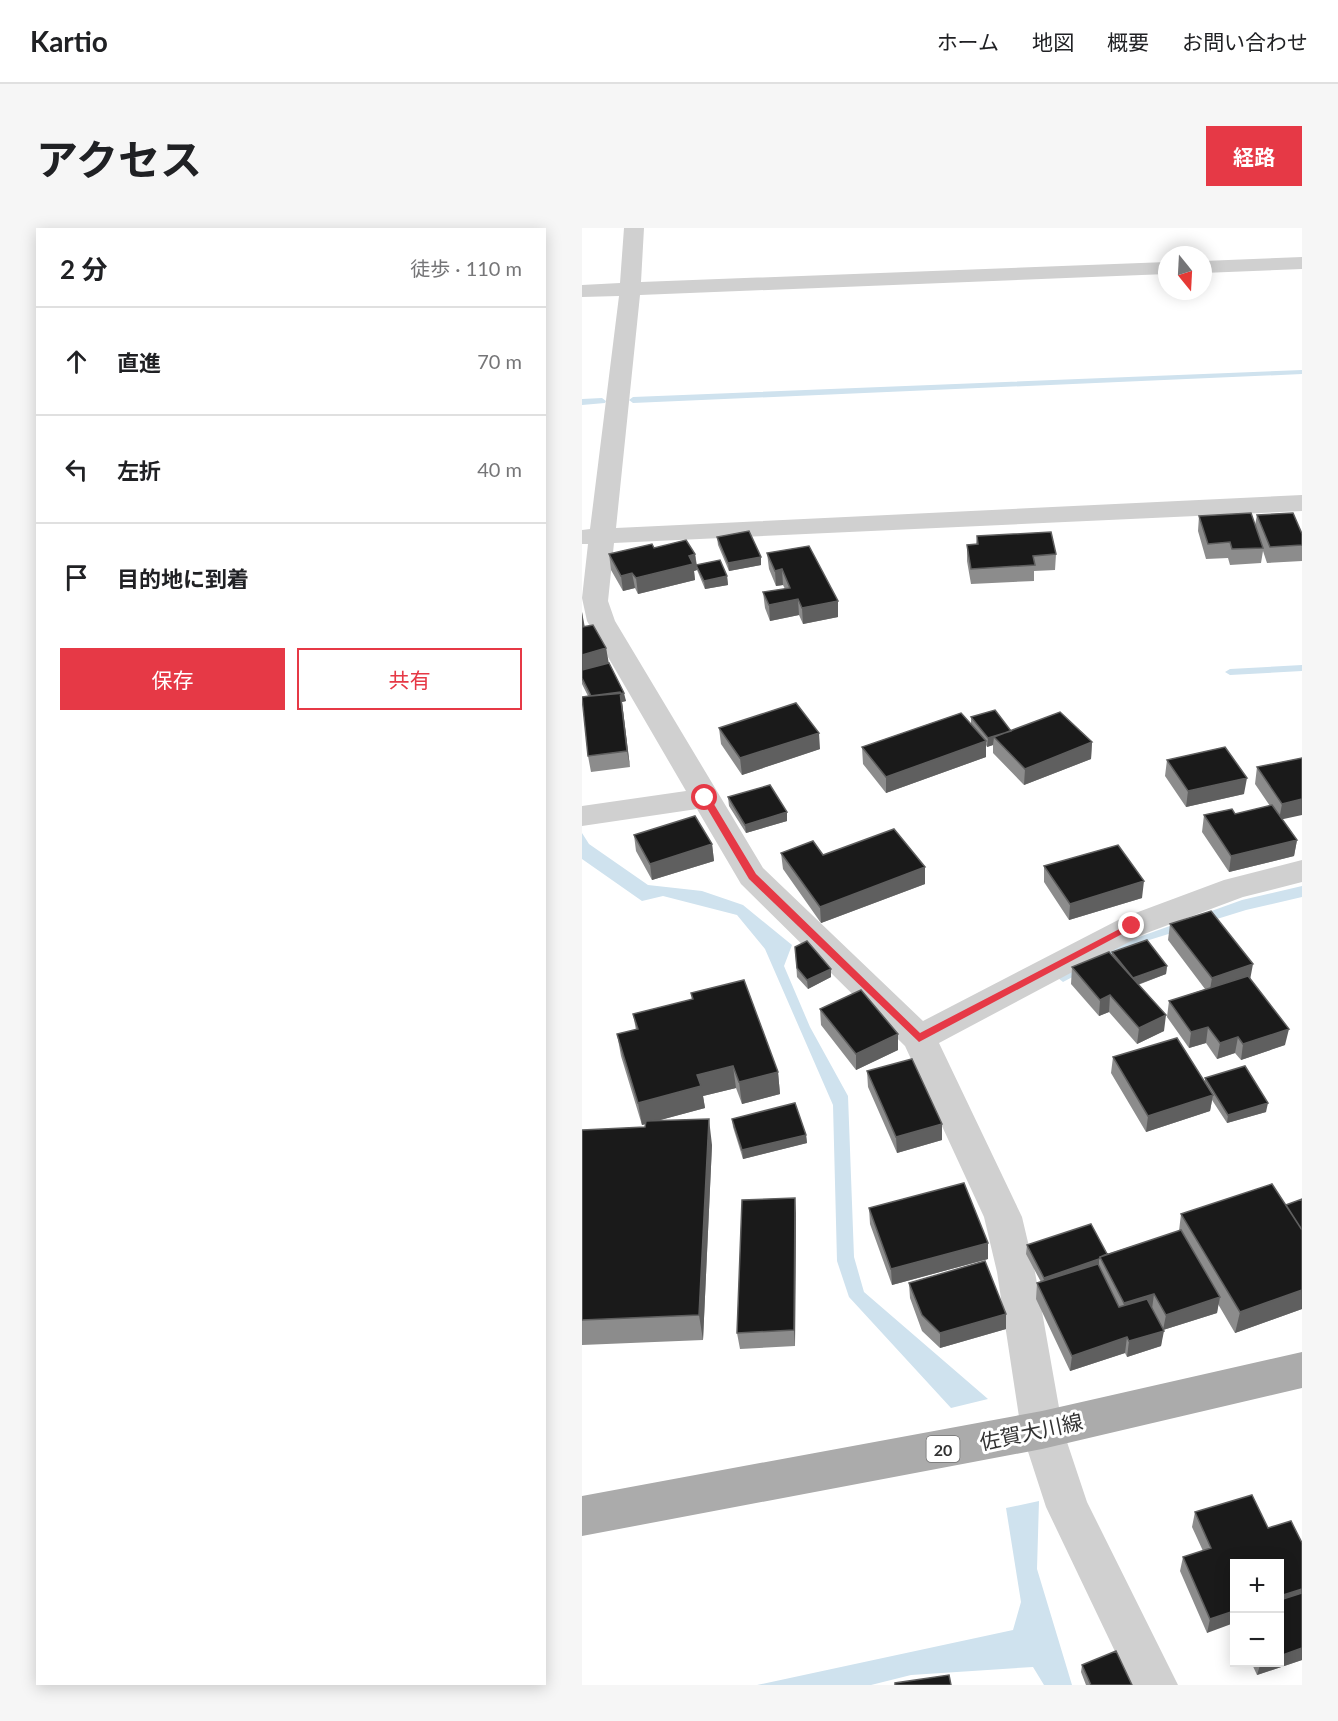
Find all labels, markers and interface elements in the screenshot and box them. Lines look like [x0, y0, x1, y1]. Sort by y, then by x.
text: Kartio [30, 24, 108, 58]
text: ホーム [937, 29, 999, 54]
text: 地図 [1032, 29, 1074, 54]
text: 概要 [1107, 29, 1149, 54]
text: お問い合わせ [1182, 29, 1308, 54]
button: 経路 [1206, 126, 1302, 186]
text: アクセス [36, 134, 202, 184]
north arrow [1158, 246, 1212, 300]
text: 2 分 [60, 253, 107, 285]
text: 徒歩 · 110 m [410, 256, 522, 280]
icon: ahead [60, 345, 93, 378]
text: 直進 [117, 349, 161, 376]
text: 70 m [477, 349, 522, 373]
icon: left [60, 453, 93, 486]
text: 左折 [117, 457, 161, 484]
text: 40 m [477, 457, 522, 481]
icon: arrive [60, 561, 93, 594]
text: 目的地に到着 [117, 565, 249, 592]
button: 保存 [60, 648, 285, 710]
button: 共有 [297, 648, 522, 710]
route start [691, 784, 717, 810]
route end [1118, 912, 1144, 938]
street label: 佐賀大川線 [977, 1408, 1085, 1454]
road number: 20 [926, 1436, 960, 1462]
map controls [1230, 1559, 1284, 1667]
button: + [1230, 1559, 1284, 1613]
button: − [1230, 1613, 1284, 1667]

